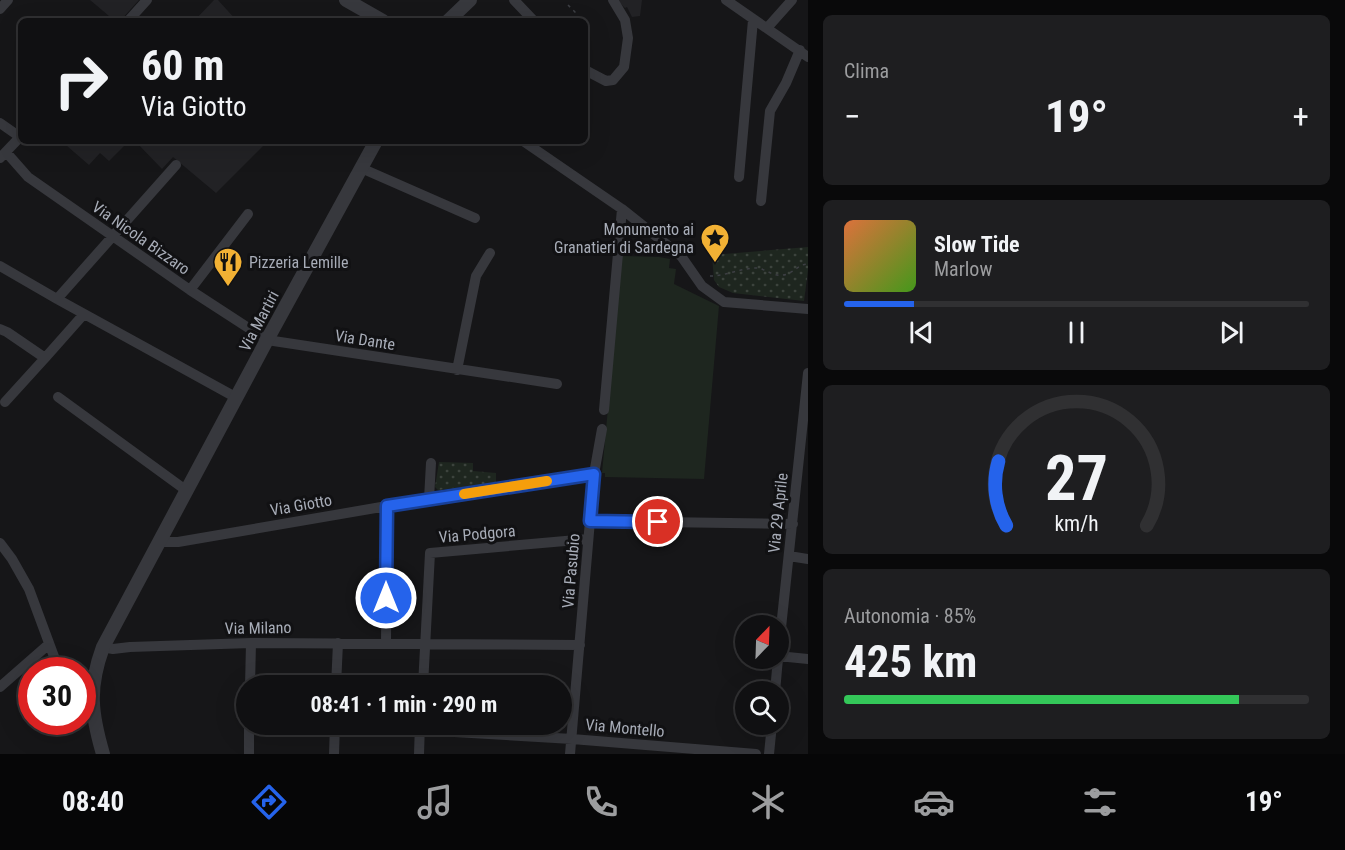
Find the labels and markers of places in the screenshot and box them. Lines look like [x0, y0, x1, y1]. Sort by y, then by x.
place label: Monumento ai Granatieri di Sardegna [554, 220, 694, 257]
place icon: Monumento ai Granatieri di Sardegna [699, 222, 731, 264]
restaurant icon: Pizzeria Lemille [212, 246, 244, 288]
place label: Pizzeria Lemille [249, 253, 349, 272]
pin [632, 496, 683, 547]

